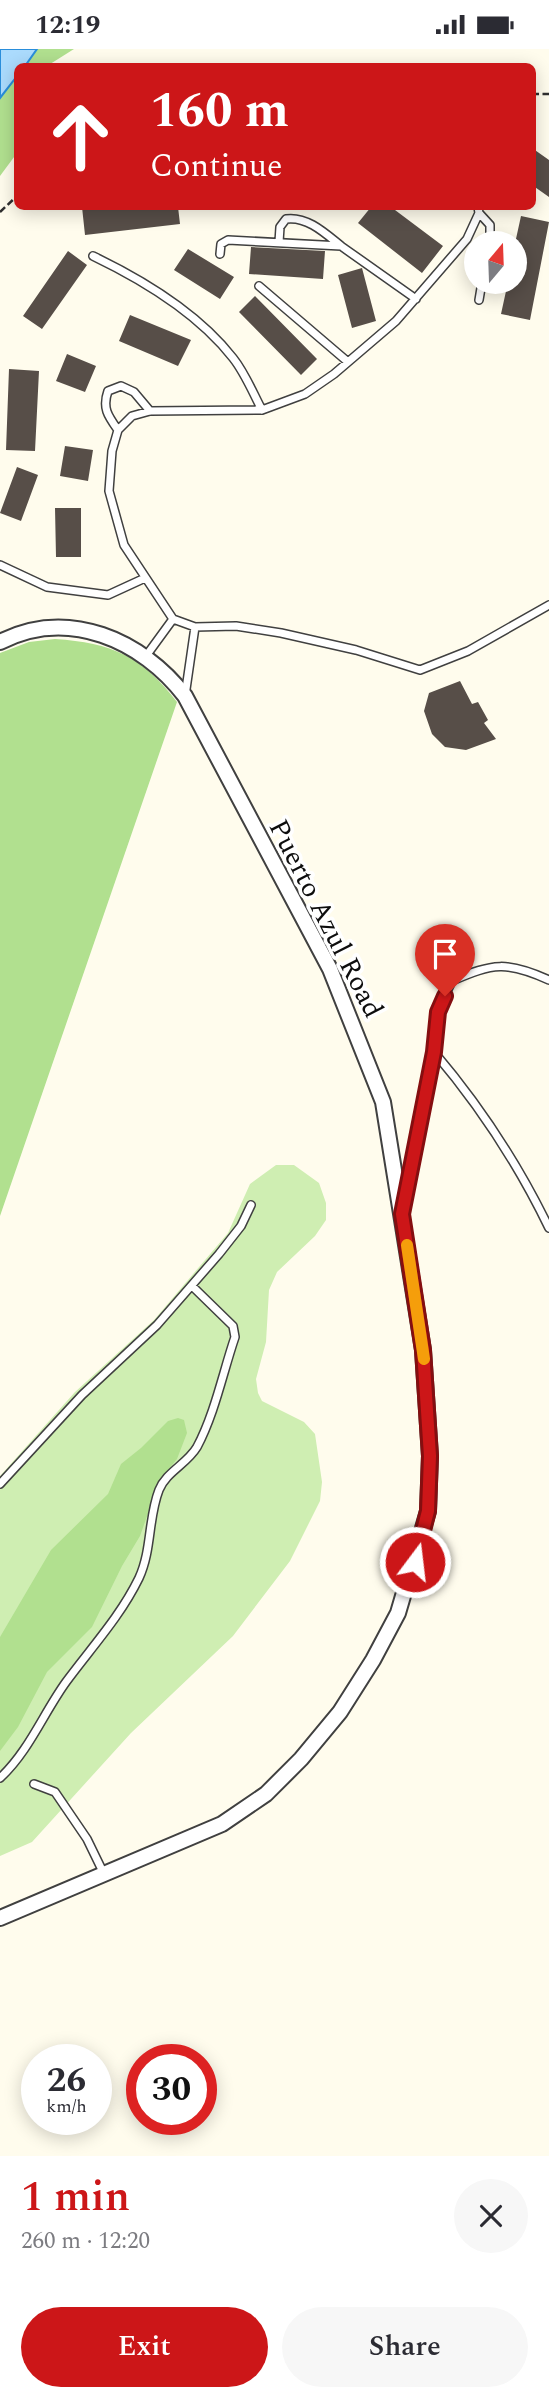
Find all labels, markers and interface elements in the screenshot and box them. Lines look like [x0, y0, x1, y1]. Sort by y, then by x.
text: 12:19 [35, 5, 100, 45]
text: 160 m [150, 74, 289, 149]
icon: ahead [35, 91, 126, 182]
text: Continue [150, 142, 283, 191]
north arrow [464, 231, 527, 294]
map controls [464, 231, 527, 294]
street label: Puerto Azul Road [257, 812, 394, 1026]
pin [415, 924, 475, 996]
icon: arrive [426, 935, 464, 973]
position arrow [378, 1525, 452, 1599]
speed limit sign: 30 [126, 2044, 217, 2135]
text: 26 [47, 2054, 86, 2107]
text: km/h [46, 2093, 87, 2120]
text: 1 min [21, 2166, 130, 2229]
button: close [454, 2179, 528, 2253]
text: 260 m · 12:20 [21, 2224, 150, 2259]
button: Exit [21, 2307, 268, 2387]
button: Share [282, 2307, 528, 2387]

